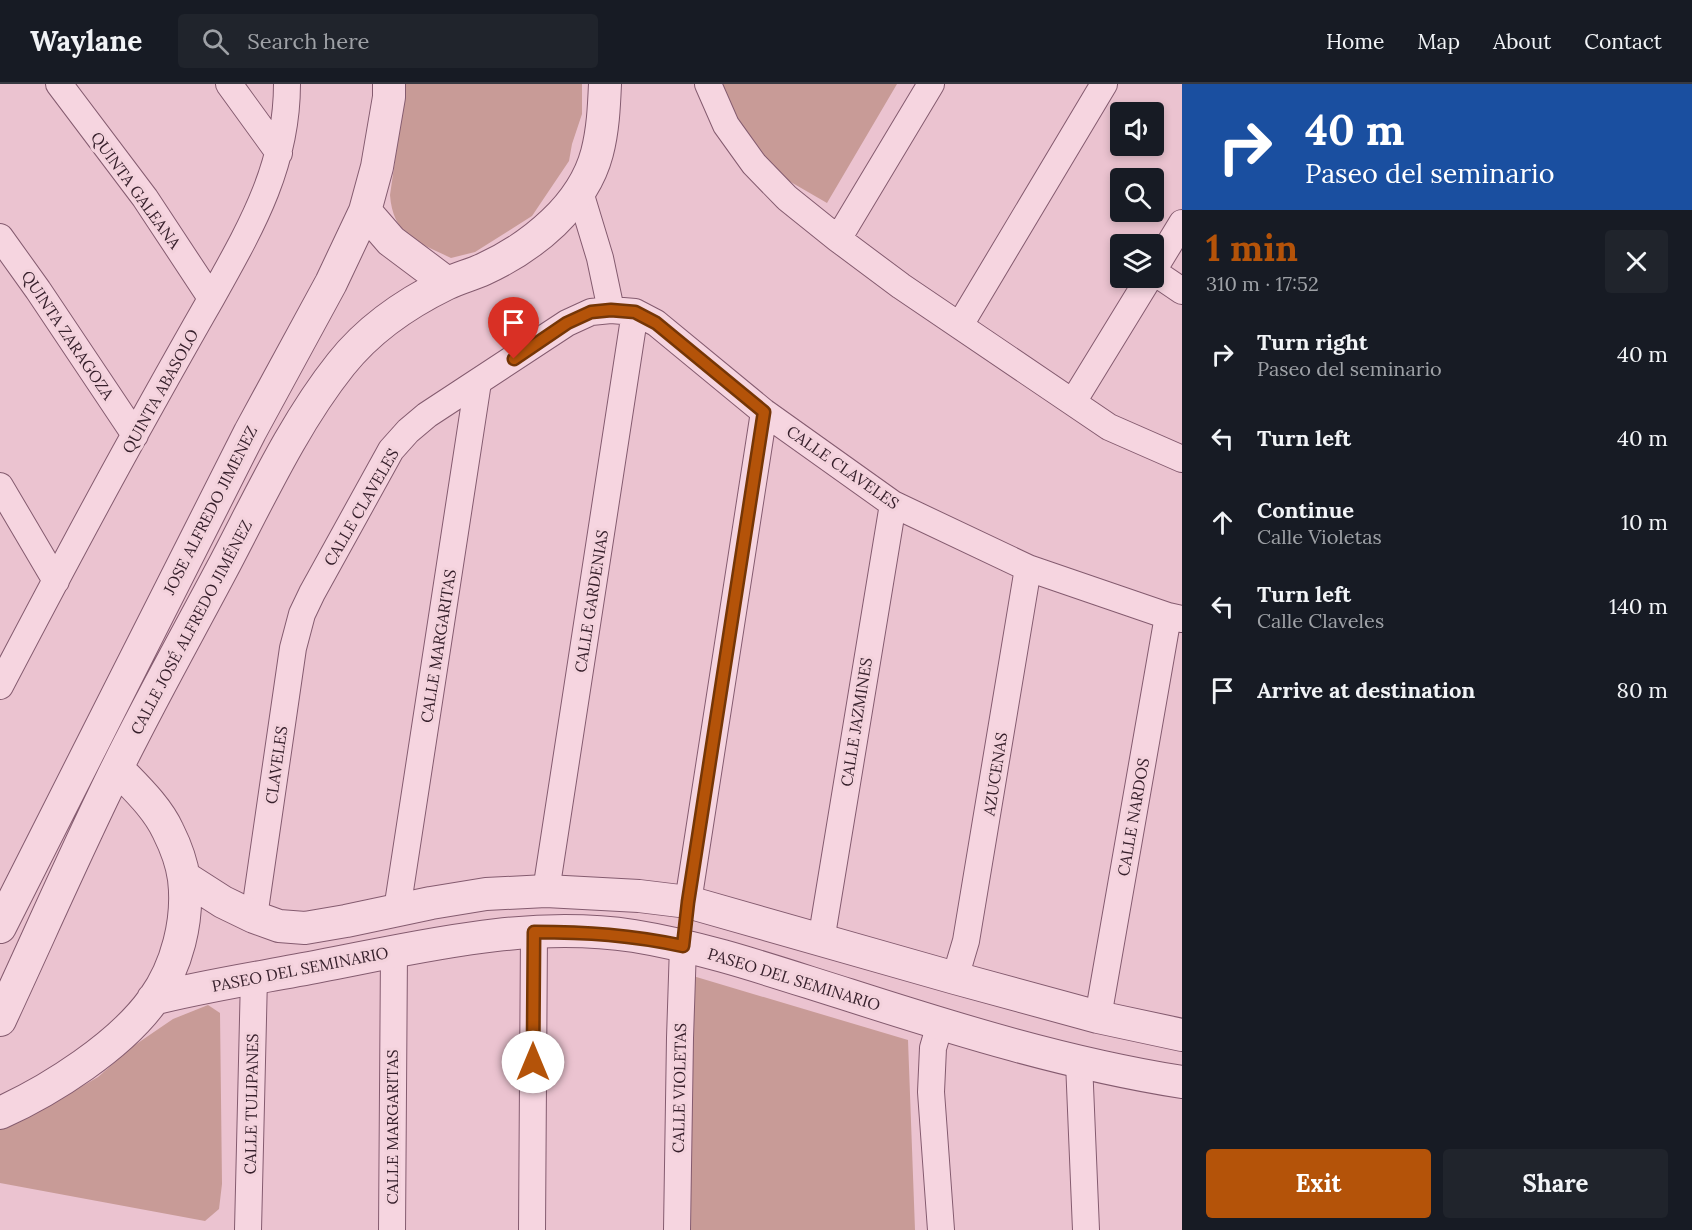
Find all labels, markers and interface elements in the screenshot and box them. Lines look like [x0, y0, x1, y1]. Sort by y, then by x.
search box [178, 14, 598, 68]
text: Waylane [30, 23, 142, 59]
icon: search [199, 25, 232, 58]
text: Search here [247, 27, 370, 55]
text: Home [1326, 28, 1384, 55]
text: Map [1417, 28, 1460, 55]
text: About [1493, 28, 1551, 55]
text: Contact [1584, 28, 1662, 55]
map controls [1110, 102, 1164, 288]
button: sound [1110, 102, 1164, 156]
text: 40 m [1305, 103, 1404, 157]
icon: right [1206, 108, 1284, 186]
street label: QUINTA GALEANA [87, 128, 186, 253]
text: Paseo del seminario [1305, 156, 1554, 190]
button: search [1110, 168, 1164, 222]
text: 1 min [1206, 225, 1298, 271]
button: close [1605, 230, 1668, 293]
button: layers [1110, 234, 1164, 288]
street label: QUINTA ZARAGOZA [17, 267, 119, 404]
text: 310 m · 17:52 [1206, 271, 1319, 296]
pin [488, 297, 539, 359]
icon: arrive [497, 306, 530, 339]
street label: QUINTA ABASOLO [118, 325, 202, 457]
text: Turn right [1257, 328, 1368, 356]
icon: right [1206, 338, 1239, 371]
text: 40 m [1617, 340, 1668, 368]
text: Paseo del seminario [1257, 356, 1442, 381]
street label: CALLE CLAVELES [783, 421, 903, 513]
street label: JOSE ALFREDO JIMENEZ [158, 422, 261, 599]
icon: left [1206, 422, 1239, 455]
text: Turn left [1257, 424, 1351, 452]
text: 40 m [1617, 424, 1668, 452]
street label: CALLE CLAVELES [319, 445, 403, 569]
text: Continue [1257, 496, 1354, 524]
icon: ahead [1206, 506, 1239, 539]
text: 10 m [1621, 508, 1668, 536]
street label: CALLE JOSÉ ALFREDO JIMÉNEZ [126, 516, 256, 738]
text: Calle Violetas [1257, 524, 1382, 549]
street label: CALLE GARDENIAS [570, 528, 612, 674]
street label: CALLE MARGARITAS [416, 568, 460, 724]
text: Turn left [1257, 580, 1351, 608]
icon: left [1206, 590, 1239, 623]
text: 140 m [1609, 592, 1668, 620]
text: Calle Claveles [1257, 608, 1384, 633]
street label: CALLE JAZMINES [836, 656, 876, 788]
icon: arrive [1206, 674, 1239, 707]
text: Arrive at destination [1257, 676, 1475, 704]
text: 80 m [1617, 676, 1668, 704]
street label: CLAVELES [261, 725, 291, 805]
street label: AZUCENAS [978, 731, 1011, 818]
street label: CALLE NARDOS [1113, 756, 1153, 878]
street label: PASEO DEL SEMINARIO [210, 942, 390, 996]
street label: PASEO DEL SEMINARIO [705, 943, 883, 1015]
street label: CALLE VIOLETAS [668, 1023, 690, 1153]
position arrow [501, 1030, 565, 1094]
street label: CALLE TULIPANES [240, 1033, 262, 1175]
street label: CALLE MARGARITAS [382, 1050, 402, 1205]
button: Exit [1206, 1149, 1431, 1218]
button: Share [1443, 1149, 1668, 1218]

